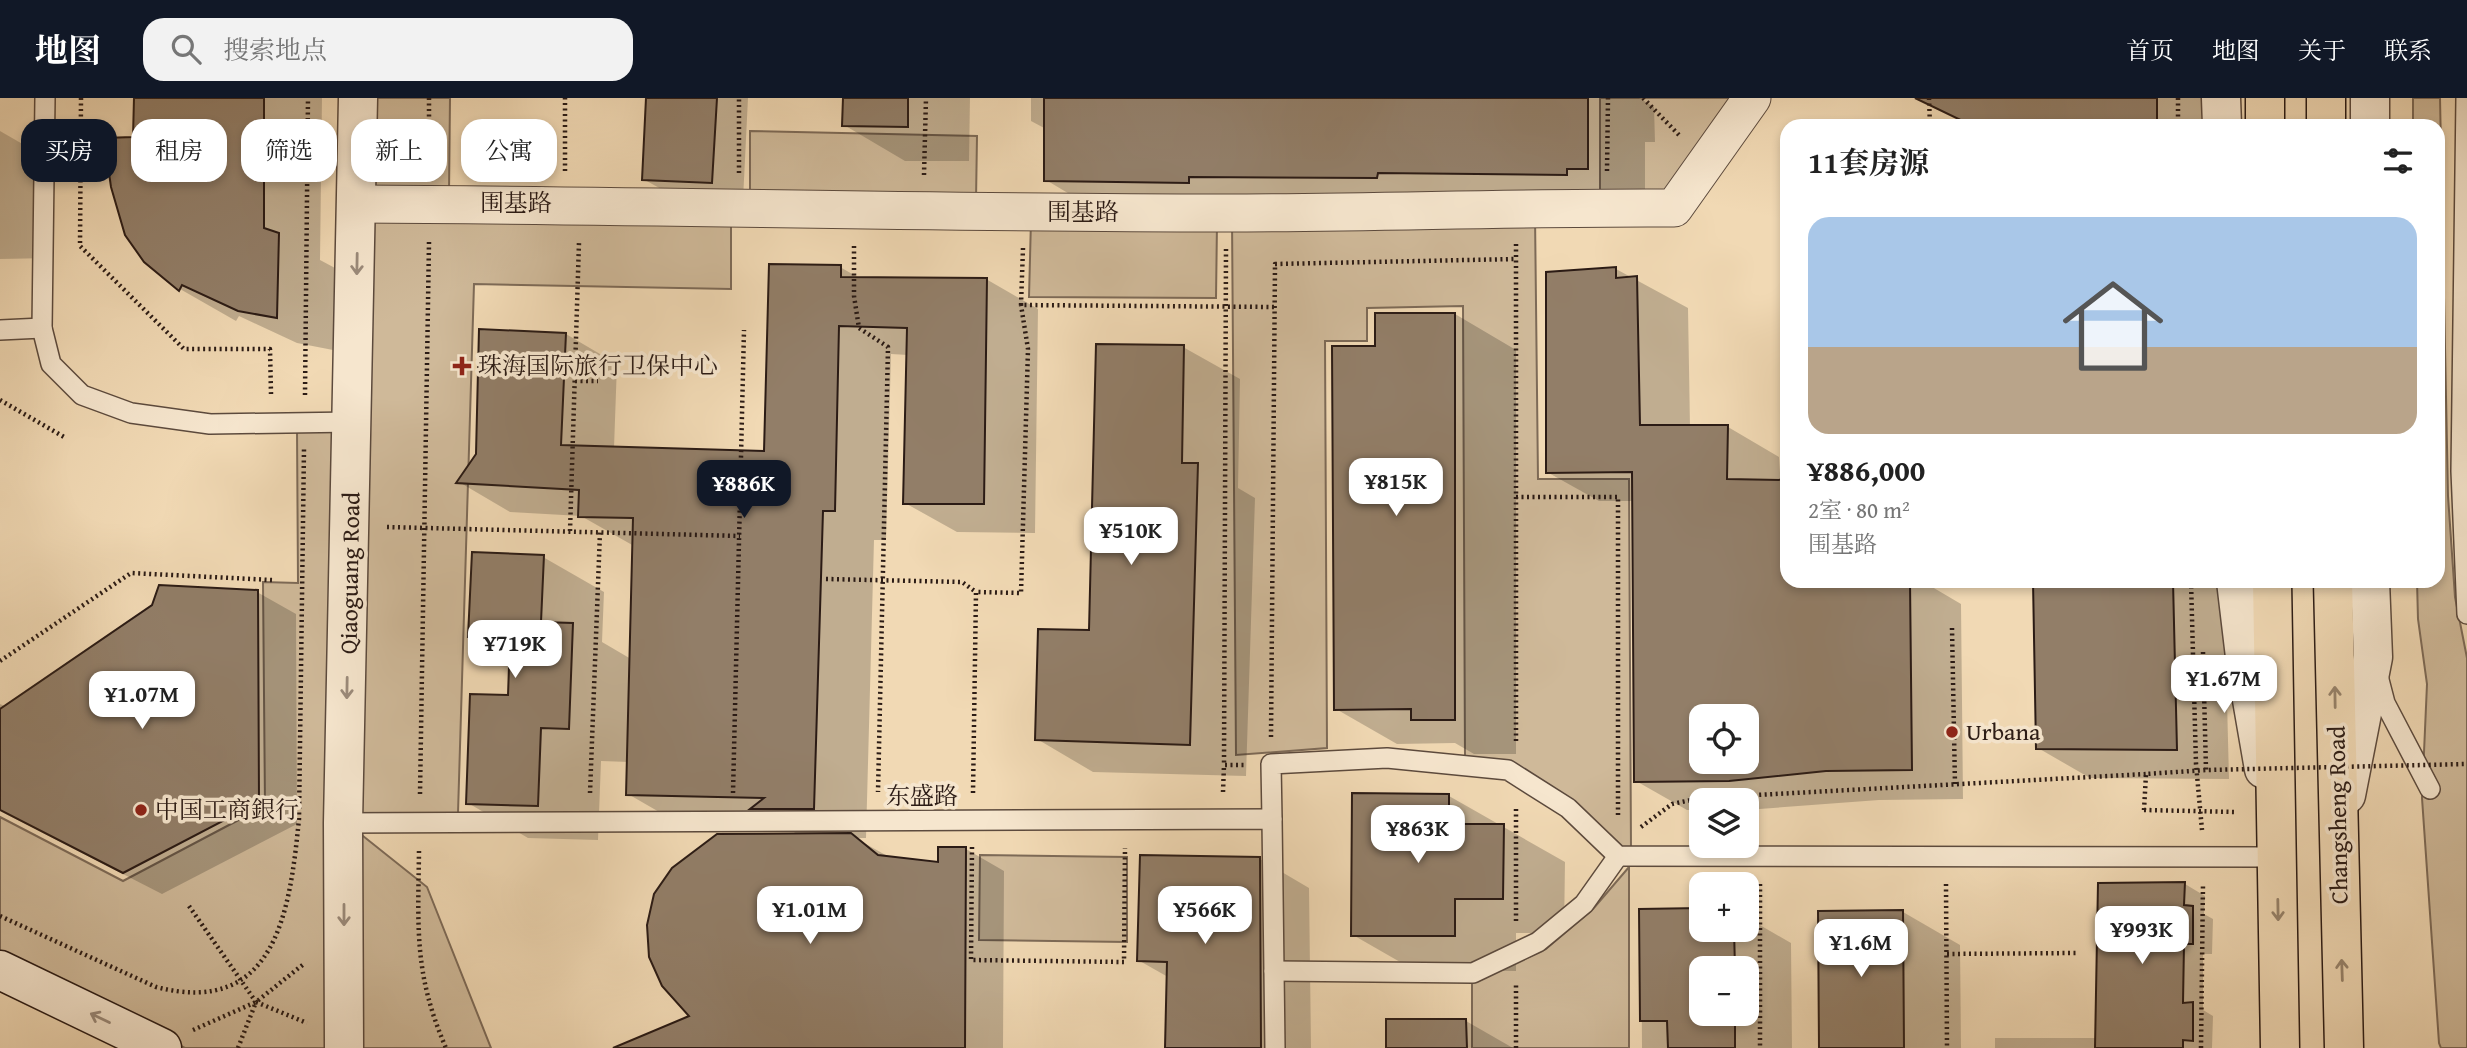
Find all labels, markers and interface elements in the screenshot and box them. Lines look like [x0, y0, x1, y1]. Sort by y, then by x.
search box [143, 18, 633, 81]
text: 地图 [35, 26, 101, 74]
icon: search [167, 30, 205, 68]
text: 搜索地点 [223, 30, 327, 69]
text: 首页 [2126, 33, 2174, 68]
text: 地图 [2212, 33, 2260, 68]
text: 关于 [2298, 33, 2346, 68]
text: 联系 [2384, 33, 2432, 68]
chip: 买房 [21, 119, 117, 182]
chip: 租房 [131, 119, 227, 182]
chip: 筛选 [241, 119, 337, 182]
chip: 新上 [351, 119, 447, 182]
chip: 公寓 [461, 119, 557, 182]
text: 11套房源 [1808, 140, 1929, 184]
icon: filters [2379, 142, 2417, 180]
street label: 围基路 [480, 185, 552, 220]
street label: 围基路 [1047, 194, 1119, 229]
one-way arrow [350, 252, 363, 275]
icon: home [2050, 263, 2176, 389]
place label: 珠海国际旅行卫保中心 [478, 348, 718, 383]
marker: 珠海国际旅行卫保中心 [452, 356, 472, 376]
text: ¥886,000 [1808, 448, 1925, 492]
pin: ¥815K [1347, 458, 1445, 518]
pin: ¥886K [695, 460, 793, 520]
text: ¥815K [1365, 464, 1427, 497]
text: ¥886K [713, 466, 775, 499]
street label: Qiaoguang Road [331, 491, 368, 654]
text: 2室 · 80 m² [1808, 493, 1910, 526]
pin: ¥510K [1082, 508, 1180, 567]
text: ¥510K [1100, 513, 1162, 546]
text: 围基路 [1808, 527, 1877, 560]
pin: ¥719K [466, 620, 564, 680]
text: ¥719K [484, 626, 546, 659]
pin: ¥1.67M [2167, 656, 2281, 715]
text: ¥1.67M [2187, 661, 2261, 694]
pin: ¥1.07M [85, 672, 199, 731]
one-way arrow [340, 676, 353, 699]
text: ¥1.07M [105, 677, 179, 710]
one-way arrow [2329, 686, 2342, 709]
map controls [1689, 704, 1759, 1026]
button: locate [1689, 704, 1759, 774]
place label: Urbana [1966, 714, 2041, 749]
marker: Urbana [1944, 724, 1960, 740]
street label: Changsheng Road [2318, 725, 2357, 905]
street label: 东盛路 [886, 778, 958, 813]
button: layers [1689, 788, 1759, 858]
place label: 中国工商銀行 [155, 792, 299, 827]
marker: 中国工商銀行 [133, 802, 149, 818]
pin: ¥863K [1369, 806, 1467, 865]
text: ¥863K [1387, 811, 1449, 844]
button: + [1689, 872, 1759, 942]
pin: ¥1.01M [753, 886, 867, 946]
pin: ¥566K [1156, 886, 1254, 946]
text: ¥1.01M [773, 892, 847, 925]
text: ¥566K [1174, 892, 1236, 925]
one-way arrow [2271, 898, 2284, 921]
one-way arrow [337, 903, 351, 926]
pin: ¥993K [2093, 906, 2191, 966]
text: ¥993K [2111, 912, 2173, 945]
pin: ¥1.6M [1812, 920, 1910, 979]
text: ¥1.6M [1830, 925, 1892, 958]
button: − [1689, 956, 1759, 1026]
one-way arrow [2335, 959, 2348, 982]
one-way arrow [90, 1011, 111, 1025]

